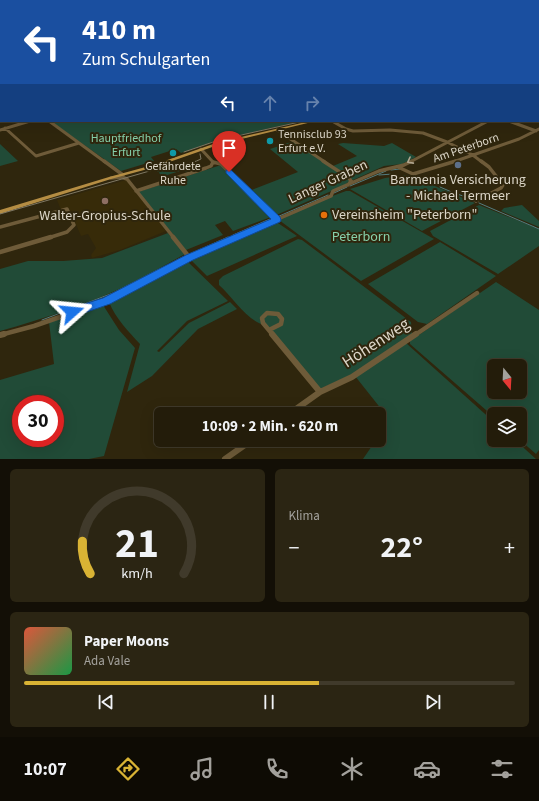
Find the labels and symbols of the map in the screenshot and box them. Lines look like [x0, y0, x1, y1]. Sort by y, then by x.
place label: Tennisclub 93 Erfurt e.V. [278, 126, 347, 157]
street label: Am Peterborn [431, 129, 501, 167]
park label: Hauptfriedhof Erfurt [91, 130, 162, 161]
pin [212, 131, 246, 172]
marker: Tennisclub 93 Erfurt e.V. [265, 136, 275, 146]
marker: Gefährdete Ruhe [168, 148, 178, 158]
street label: Langer Graben [285, 155, 371, 209]
one-way arrow [407, 157, 415, 164]
place label: Gefährdete Ruhe [145, 158, 201, 189]
marker: Barmenia Versicherung - Michael Termeer [453, 160, 463, 170]
place label: Barmenia Versicherung - Michael Termeer [390, 170, 526, 206]
marker: Walter-Gropius-Schule [100, 196, 110, 206]
place label: Vereinsheim "Peterborn" [332, 205, 478, 225]
place label: Walter-Gropius-Schule [39, 206, 171, 226]
marker: Vereinsheim "Peterborn" [319, 210, 329, 220]
park label: Peterborn [332, 227, 390, 247]
position arrow [51, 291, 93, 333]
street label: Höhenweg [337, 312, 415, 374]
north arrow [487, 359, 527, 399]
speed limit sign: 30 [12, 395, 64, 447]

